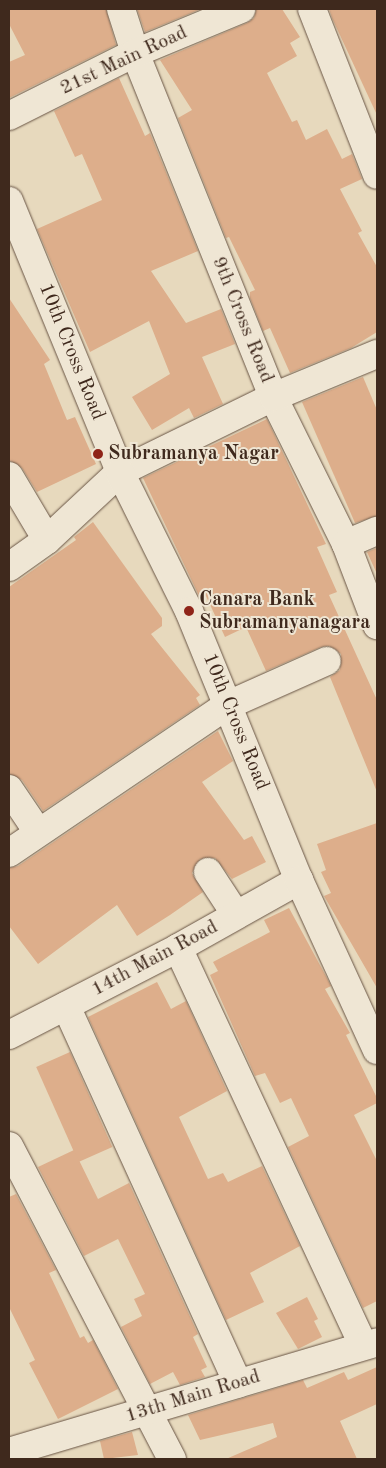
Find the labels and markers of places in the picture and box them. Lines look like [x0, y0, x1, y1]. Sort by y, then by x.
place label: Subramanya Nagar [108, 442, 279, 466]
marker: Subramanya Nagar [92, 448, 104, 460]
place label: Canara Bank Subramanyanagara [199, 588, 370, 635]
marker: Canara Bank Subramanyanagara [183, 605, 195, 617]

